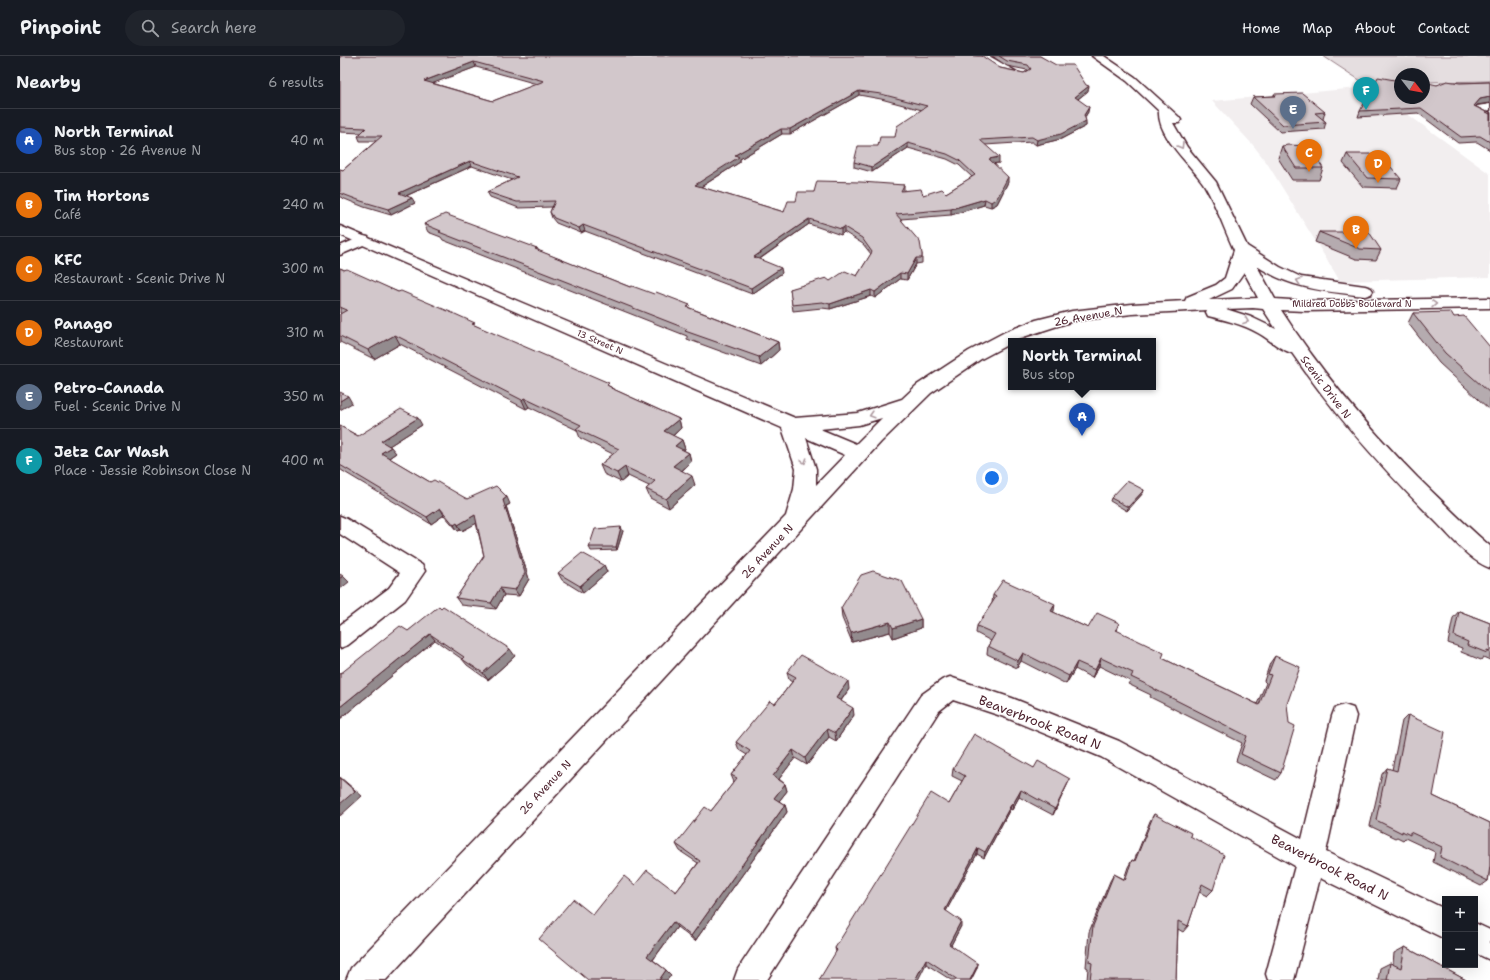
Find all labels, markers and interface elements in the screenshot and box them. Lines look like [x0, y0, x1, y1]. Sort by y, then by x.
search box [125, 10, 405, 46]
text: Pinpoint [20, 15, 101, 40]
icon: search [139, 17, 161, 39]
text: Search here [171, 18, 257, 38]
text: Home [1242, 19, 1281, 37]
text: Map [1303, 19, 1333, 37]
text: About [1355, 19, 1396, 37]
text: Contact [1418, 19, 1470, 37]
north arrow [1394, 68, 1430, 104]
text: Nearby [16, 71, 81, 93]
text: 6 results [268, 74, 324, 91]
pin: F [1353, 77, 1379, 110]
pin: E [1280, 96, 1306, 129]
text: North Terminal [54, 122, 174, 142]
text: A [24, 132, 34, 149]
text: 40 m [290, 132, 324, 149]
pin: C [1296, 139, 1322, 172]
text: Bus stop · 26 Avenue N [54, 142, 201, 159]
one-way arrow [1176, 142, 1183, 149]
pin: D [1365, 150, 1391, 183]
text: Tim Hortons [54, 186, 150, 206]
text: B [25, 196, 33, 213]
text: 240 m [282, 196, 324, 213]
text: Café [54, 206, 81, 223]
pin: B [1343, 216, 1369, 249]
text: KFC [54, 250, 82, 270]
text: C [25, 260, 33, 277]
text: 300 m [281, 260, 324, 277]
text: Restaurant · Scenic Drive N [54, 270, 225, 287]
one-way arrow [1295, 277, 1302, 285]
street label: Mildred Dobbs Boulevard N [1292, 298, 1412, 310]
one-way arrow [1431, 300, 1437, 308]
street label: 26 Avenue N [1053, 303, 1124, 330]
text: Panago [54, 314, 113, 334]
one-way arrow [1243, 316, 1250, 324]
text: D [24, 324, 34, 341]
text: 310 m [286, 324, 324, 341]
street label: 13 Street N [575, 327, 625, 357]
text: Restaurant [54, 334, 124, 351]
popup [1008, 338, 1156, 390]
text: North Terminal [1022, 346, 1142, 366]
street label: Scenic Drive N [1297, 353, 1354, 422]
text: Bus stop [1022, 366, 1075, 383]
text: Petro-Canada [54, 378, 164, 398]
text: E [25, 388, 33, 405]
text: 350 m [283, 388, 324, 405]
text: Fuel · Scenic Drive N [54, 398, 181, 415]
pin: A [1069, 403, 1095, 436]
one-way arrow [869, 410, 876, 419]
text: Jetz Car Wash [54, 442, 169, 462]
text: F [25, 452, 33, 469]
text: 400 m [281, 452, 324, 469]
one-way arrow [800, 458, 808, 465]
text: Place · Jessie Robinson Close N [54, 462, 251, 479]
your location [982, 468, 1002, 488]
street label: 26 Avenue N [738, 521, 797, 582]
street label: Beaverbrook Road N [976, 691, 1103, 754]
street label: 26 Avenue N [516, 757, 575, 818]
street label: Beaverbrook Road N [1268, 830, 1391, 904]
map controls [1442, 896, 1478, 968]
button: + [1442, 896, 1478, 932]
button: − [1442, 932, 1478, 968]

